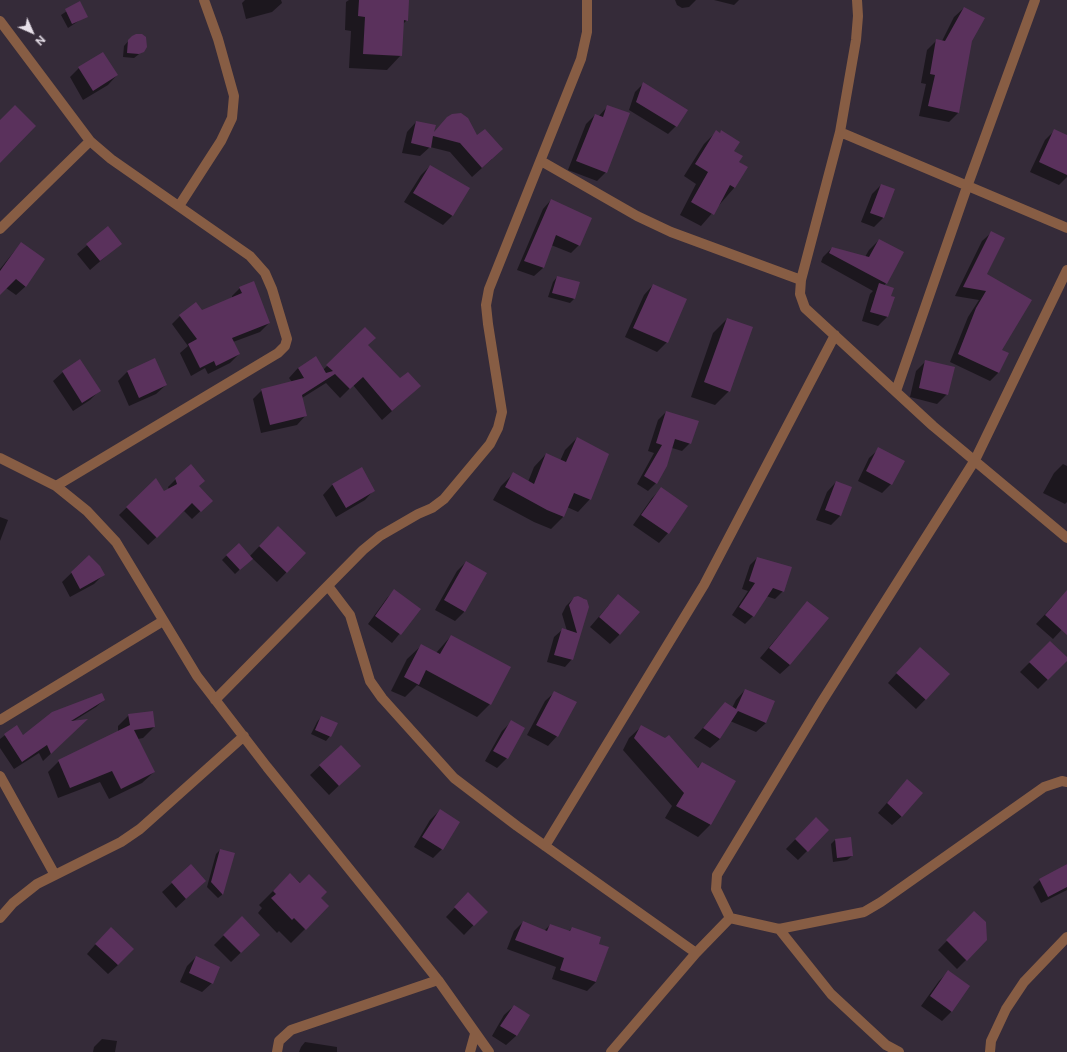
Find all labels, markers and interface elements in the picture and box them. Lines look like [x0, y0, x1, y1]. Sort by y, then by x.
north arrow [12, 12, 52, 52]
text: N [33, 33, 48, 48]

